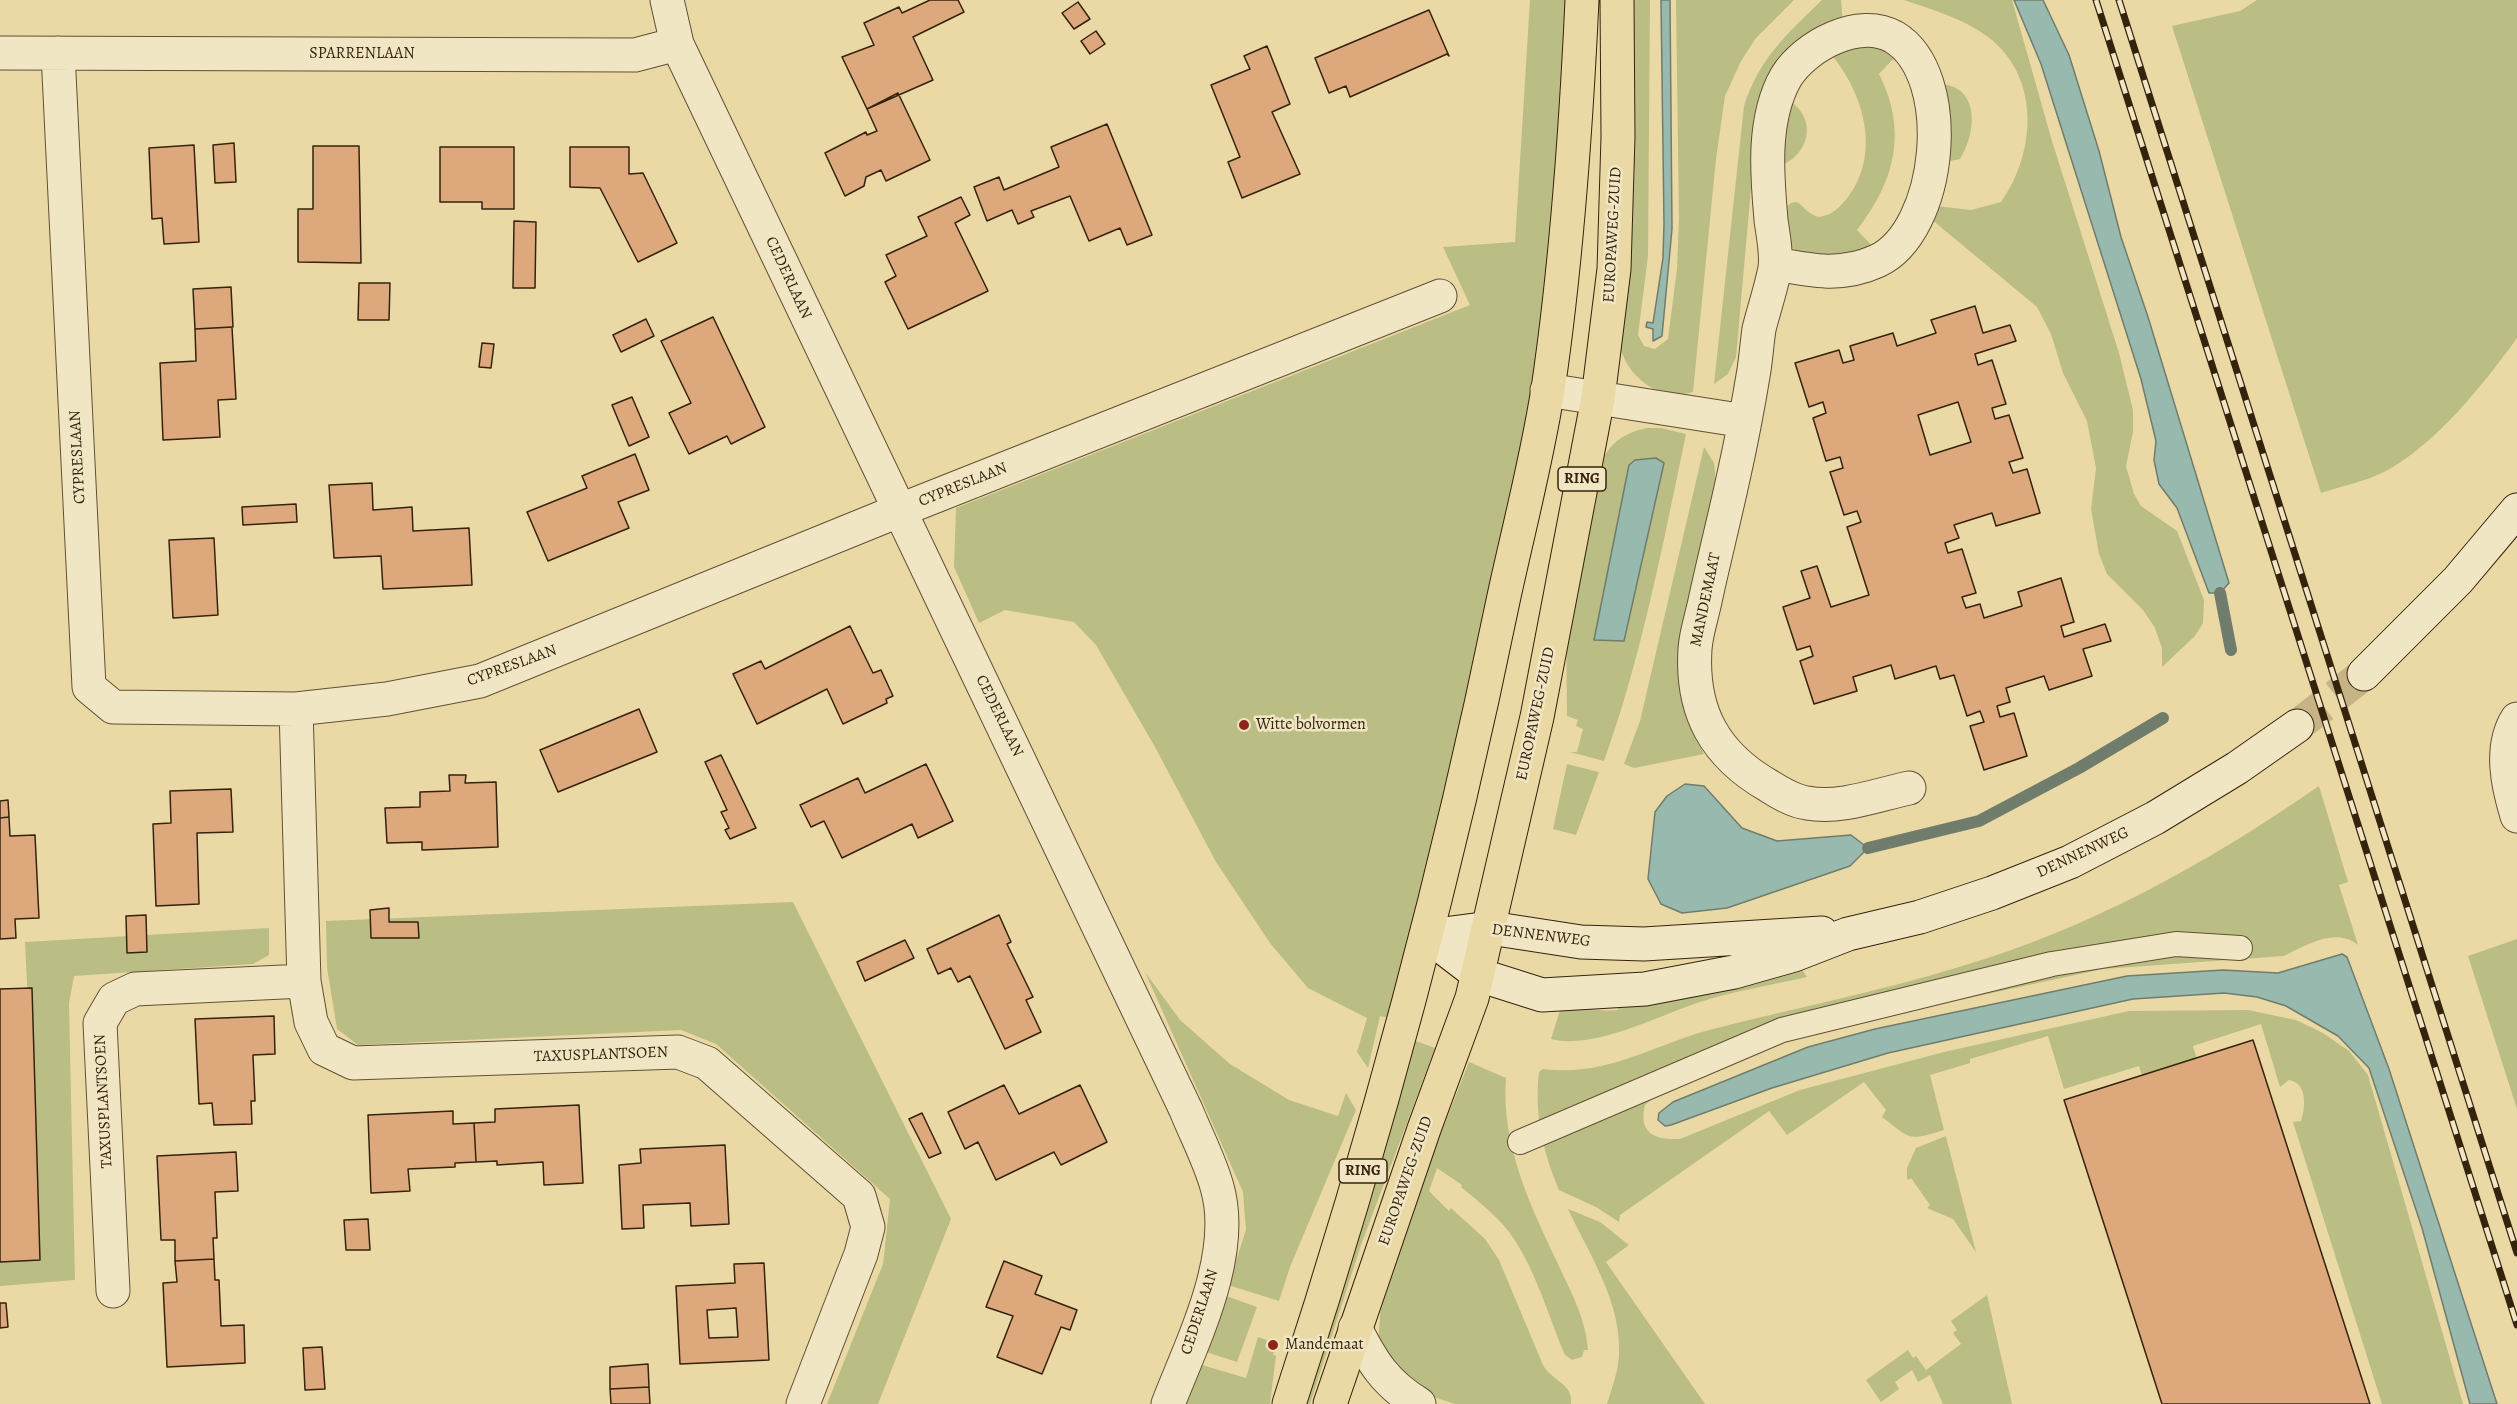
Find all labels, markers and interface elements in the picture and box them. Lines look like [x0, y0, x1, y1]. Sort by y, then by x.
street label: SPARRENLAAN [309, 44, 415, 64]
street label: EUROPAWEG-ZUID [1600, 167, 1626, 303]
street label: CEDERLAAN [761, 234, 815, 322]
street label: CYPRESLAAN [66, 410, 90, 504]
street label: CYPRESLAAN [916, 459, 1010, 511]
road number: RING [1558, 467, 1606, 491]
street label: MANDEMAAT [1687, 551, 1725, 649]
street label: CYPRESLAAN [465, 641, 559, 691]
street label: EUROPAWEG-ZUID [1512, 646, 1560, 782]
street label: CEDERLAAN [971, 672, 1027, 760]
place label: Witte bolvormen [1256, 715, 1366, 735]
marker: Witte bolvormen [1237, 718, 1251, 732]
street label: DENNENWEG [2034, 823, 2132, 883]
street label: DENNENWEG [1491, 920, 1591, 952]
street label: TAXUSPLANTSOEN [91, 1033, 117, 1169]
street label: TAXUSPLANTSOEN [534, 1043, 668, 1067]
street label: EUROPAWEG-ZUID [1375, 1114, 1437, 1248]
road number: RING [1339, 1159, 1387, 1183]
street label: CEDERLAAN [1177, 1267, 1223, 1357]
place label: Mandemaat [1285, 1335, 1364, 1355]
marker: Mandemaat [1266, 1338, 1280, 1352]

